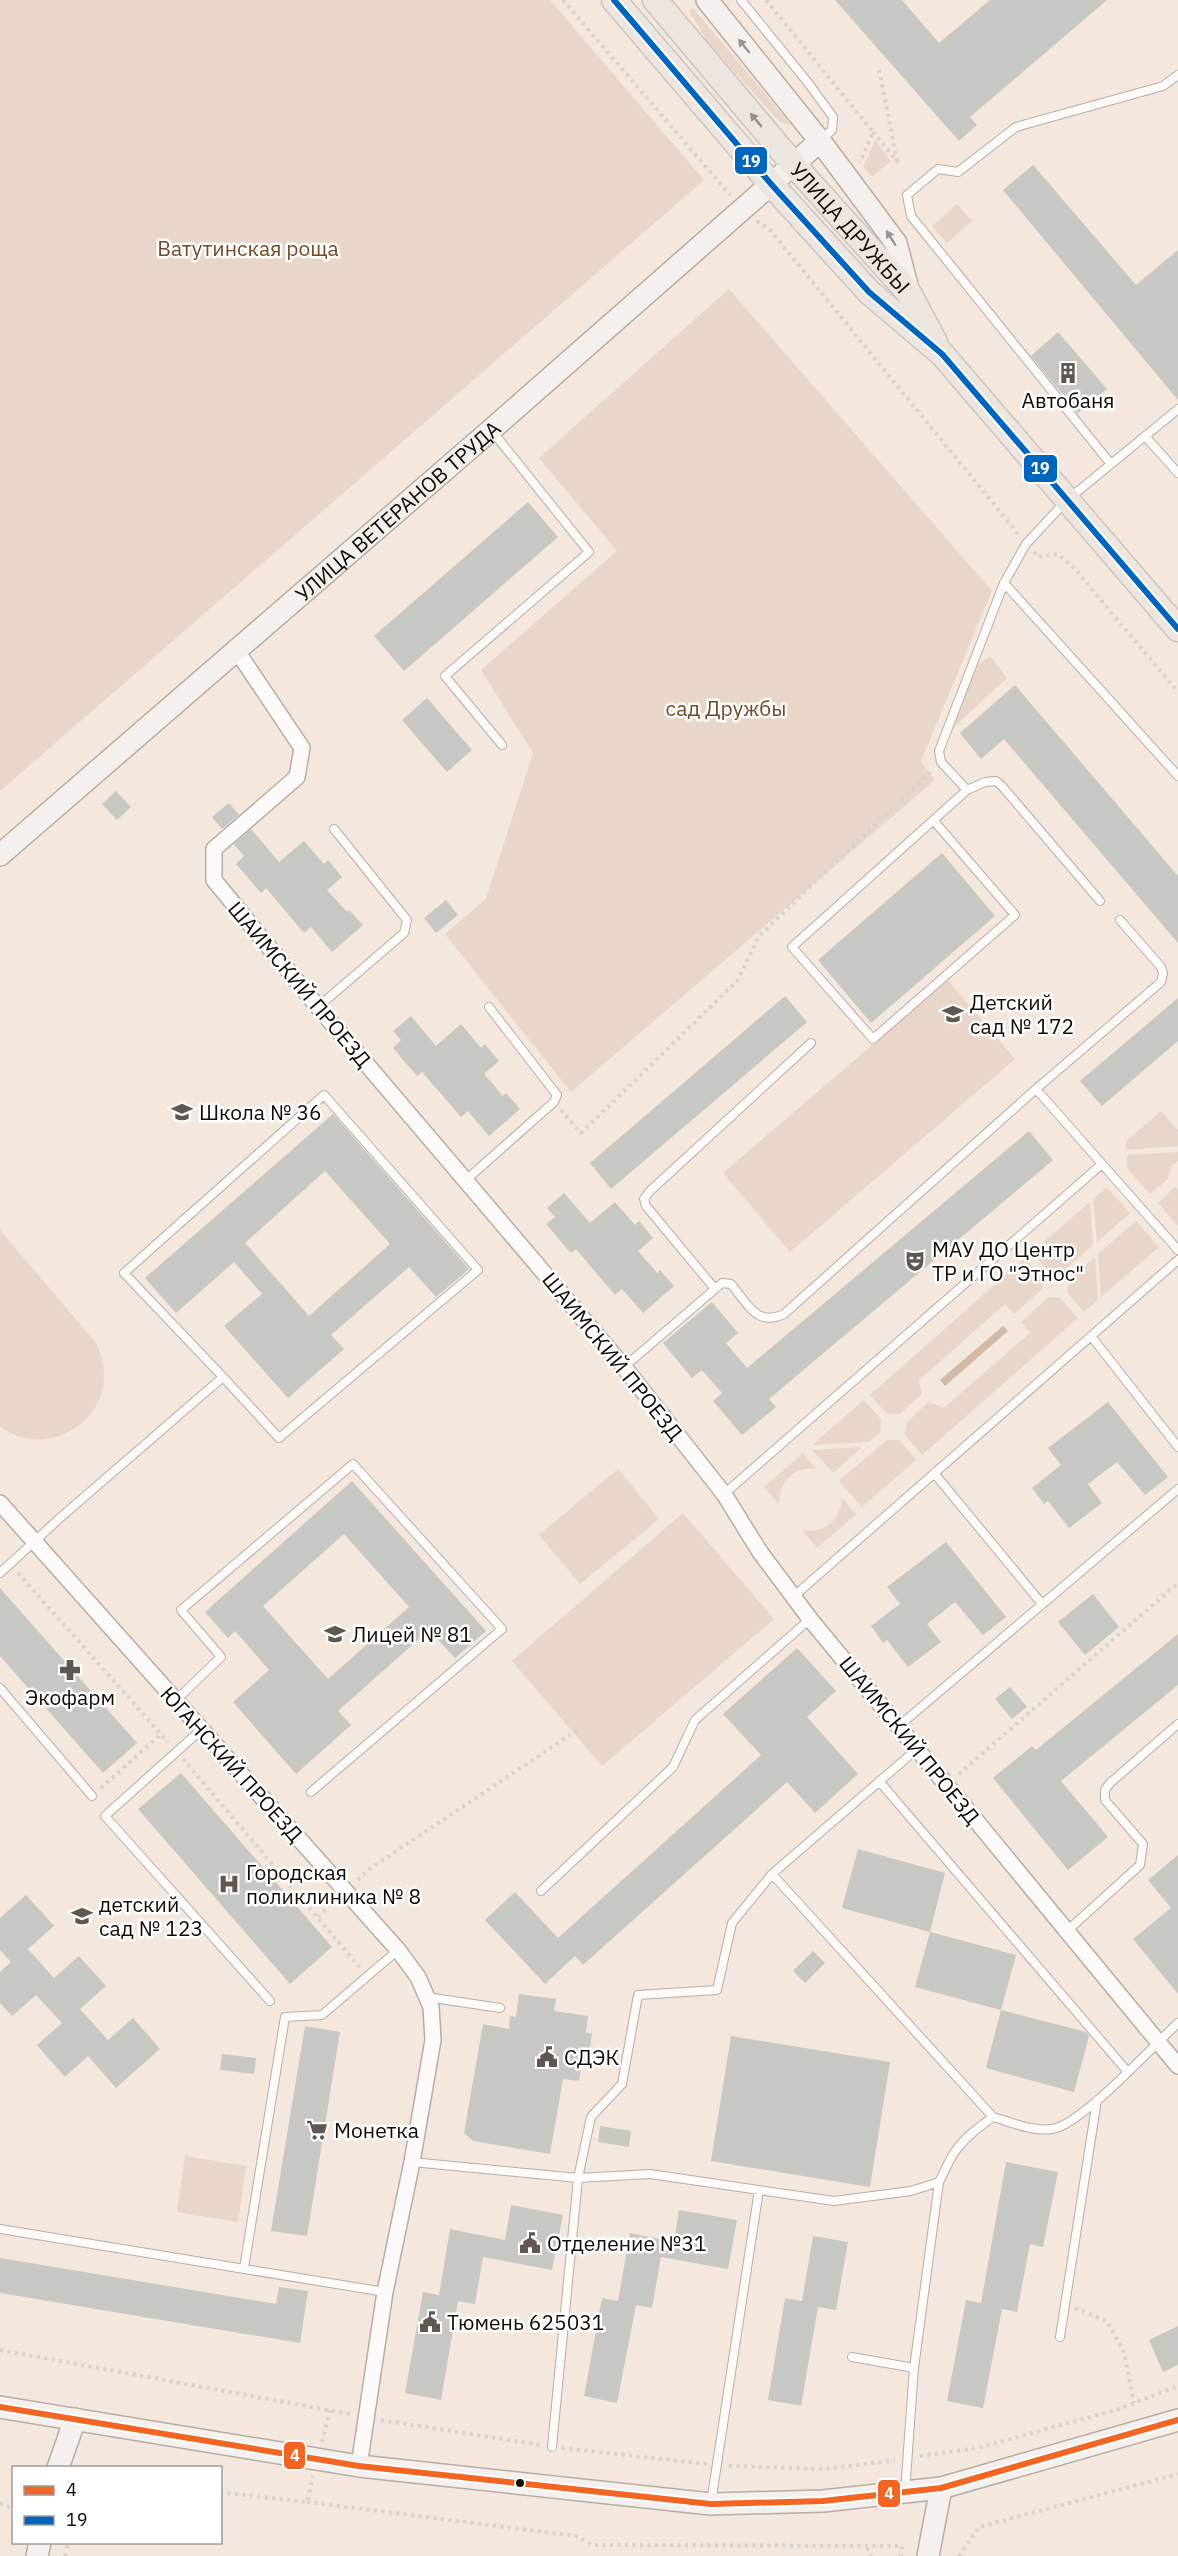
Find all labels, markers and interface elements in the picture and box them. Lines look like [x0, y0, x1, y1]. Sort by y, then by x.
one-way arrow [738, 38, 750, 53]
one-way arrow [750, 113, 763, 128]
line badge: 19 [734, 146, 768, 175]
text: 19 [741, 151, 761, 171]
street label: УЛИЦА ДРУЖБЫ [784, 156, 917, 299]
one-way arrow [886, 230, 897, 246]
park label: Ватутинская роща [157, 234, 339, 262]
building icon: Автобаня [1056, 361, 1080, 385]
place label: Автобаня [1021, 386, 1115, 414]
street label: УЛИЦА ВЕТЕРАНОВ ТРУДА [289, 414, 506, 607]
line badge: 19 [1023, 454, 1058, 483]
text: 19 [1030, 458, 1050, 478]
park label: сад Дружбы [666, 694, 786, 722]
street label: ШАИМСКИЙ ПРОЕЗД [222, 895, 378, 1073]
place label: Детский сад № 172 [970, 988, 1074, 1040]
school or university icon: Детский сад № 172 [941, 1002, 965, 1026]
place label: Школа № 36 [199, 1098, 322, 1126]
school or university icon: Школа № 36 [170, 1100, 194, 1124]
place label: МАУ ДО Центр ТР и ГО "Этнос" [932, 1235, 1084, 1287]
theatre icon: МАУ ДО Центр ТР и ГО "Этнос" [903, 1249, 927, 1273]
street label: ШАИМСКИЙ ПРОЕЗД [536, 1266, 690, 1446]
place label: Лицей № 81 [352, 1620, 472, 1648]
school or university icon: Лицей № 81 [323, 1622, 347, 1646]
street label: ШАИМСКИЙ ПРОЕЗД [833, 1650, 987, 1830]
pharmacy icon: Экофарм [58, 1658, 82, 1682]
street label: ЮГАНСКИЙ ПРОЕЗД [154, 1680, 310, 1848]
place label: Экофарм [25, 1683, 115, 1711]
place label: Городская поликлиника № 8 [246, 1858, 421, 1910]
hospital icon: Городская поликлиника № 8 [217, 1872, 241, 1896]
place label: детский сад № 123 [99, 1890, 203, 1942]
school or university icon: детский сад № 123 [70, 1904, 94, 1928]
place label: СДЭК [564, 2043, 619, 2071]
public building icon: СДЭК [535, 2045, 559, 2069]
place label: Монетка [334, 2116, 419, 2144]
supermarket icon: Монетка [305, 2118, 329, 2142]
place label: Отделение №31 [547, 2229, 707, 2257]
public building icon: Отделение №31 [518, 2231, 542, 2255]
place label: Тюмень 625031 [447, 2308, 604, 2336]
public building icon: Тюмень 625031 [418, 2310, 442, 2334]
line badge: 4 [283, 2441, 306, 2470]
text: 4 [290, 2445, 300, 2465]
legend [12, 2466, 222, 2544]
unlabelled marker [514, 2477, 526, 2489]
text: 4 [66, 2478, 77, 2501]
line badge: 4 [877, 2479, 901, 2508]
text: 4 [884, 2483, 894, 2503]
text: 19 [66, 2508, 88, 2531]

